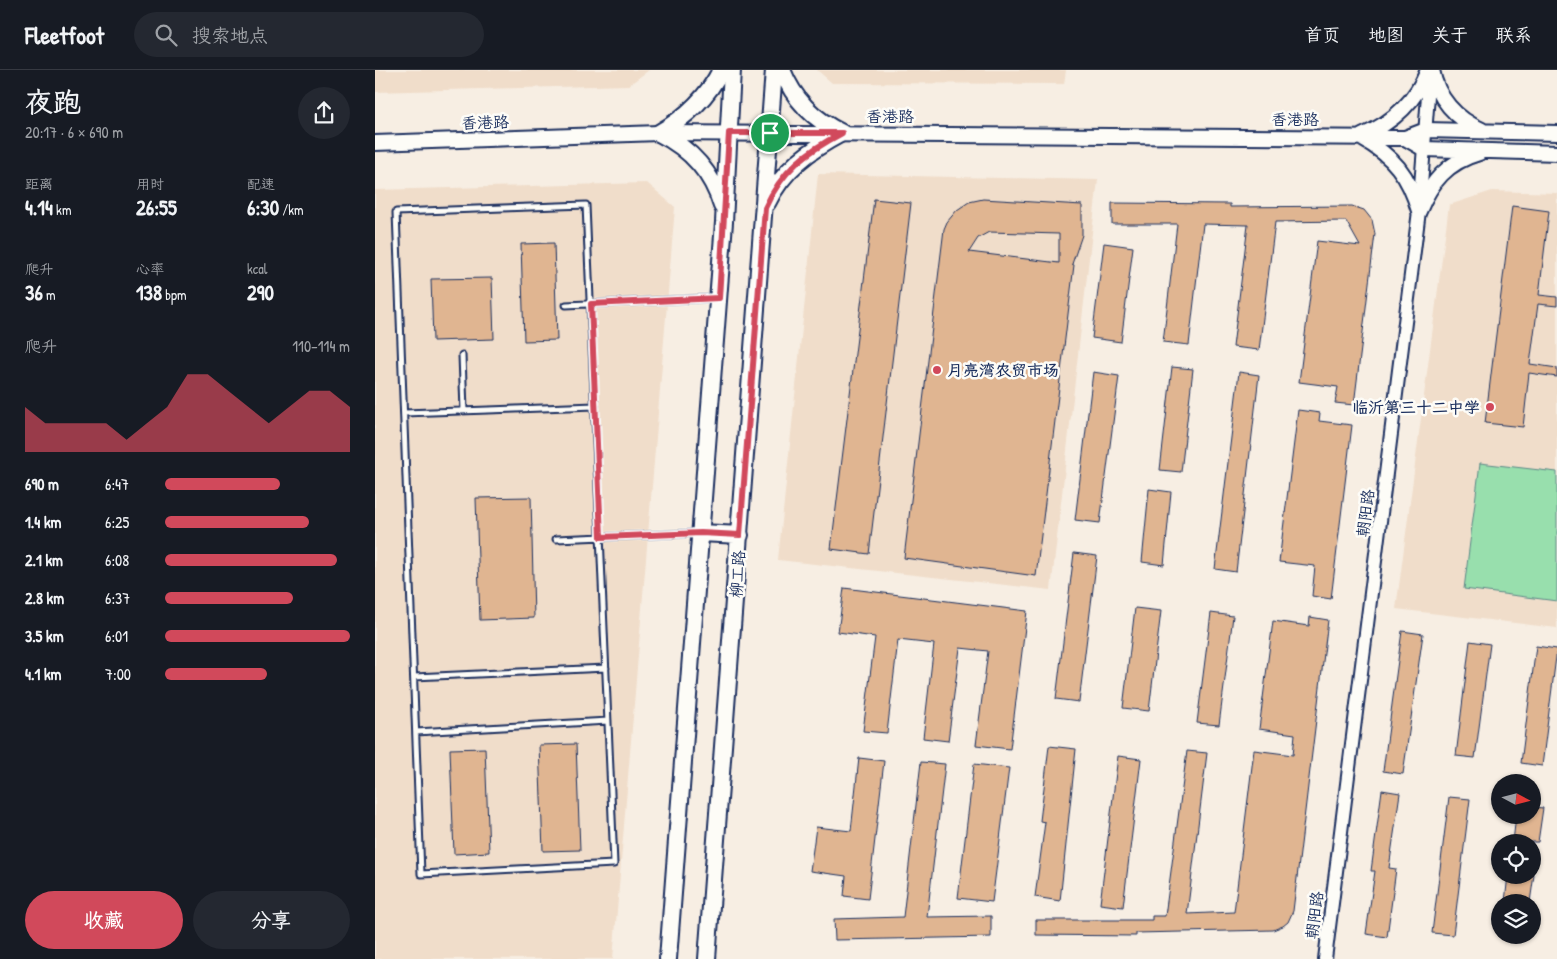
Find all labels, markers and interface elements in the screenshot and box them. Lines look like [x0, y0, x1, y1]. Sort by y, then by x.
search box [134, 12, 484, 57]
text: Fleetfoot [25, 19, 104, 51]
icon: search [152, 21, 180, 49]
text: 搜索地点 [192, 22, 268, 48]
text: 首页 [1304, 22, 1340, 47]
text: 地图 [1368, 22, 1404, 47]
text: 关于 [1432, 22, 1468, 47]
text: 联系 [1496, 22, 1532, 47]
text: 夜跑 [25, 83, 81, 121]
button: share [298, 87, 350, 139]
street label: 香港路 [866, 105, 914, 127]
street label: 香港路 [1271, 108, 1319, 130]
street label: 香港路 [461, 110, 509, 134]
pin [749, 112, 791, 154]
icon: arrive [756, 119, 784, 147]
text: 20:17 · 6 × 690 m [25, 121, 123, 143]
text: 距离 [25, 174, 53, 193]
text: 用时 [136, 174, 164, 193]
text: 配速 [247, 174, 275, 193]
text: 4.14 [25, 193, 53, 222]
text: 26:55 [136, 193, 177, 222]
text: 6:30 [247, 193, 279, 222]
text: km [53, 200, 71, 219]
text: /km [279, 200, 304, 219]
text: 爬升 [25, 259, 53, 278]
text: 心率 [136, 259, 164, 278]
text: kcal [247, 259, 267, 278]
text: 36 [25, 278, 43, 307]
text: 138 [136, 278, 162, 307]
text: 290 [247, 278, 274, 307]
text: m [43, 285, 56, 304]
text: bpm [162, 285, 187, 304]
text: 爬升 [25, 335, 57, 357]
text: 110–114 m [292, 335, 350, 357]
place label: 月亮湾农贸市场 [947, 359, 1059, 381]
marker: 月亮湾农贸市场 [931, 364, 943, 376]
place label: 临沂第三十二中学 [1352, 396, 1480, 418]
marker: 临沂第三十二中学 [1484, 401, 1496, 413]
text: 690 m [25, 473, 59, 495]
text: 6:47 [105, 473, 129, 495]
street label: 朝阳路 [1351, 488, 1379, 538]
text: 1.4 km [25, 511, 61, 533]
text: 6:25 [105, 511, 129, 533]
text: 2.1 km [25, 549, 63, 571]
text: 6:08 [105, 549, 129, 571]
street label: 柳工路 [724, 549, 750, 599]
text: 2.8 km [25, 587, 64, 609]
text: 6:37 [105, 587, 130, 609]
text: 3.5 km [25, 625, 64, 647]
text: 6:01 [105, 625, 128, 647]
text: 4.1 km [25, 663, 61, 685]
text: 7:00 [105, 663, 131, 685]
north arrow [1491, 774, 1541, 824]
map controls [1491, 774, 1541, 944]
button: locate [1491, 834, 1541, 884]
street label: 朝阳路 [1300, 890, 1328, 940]
button: 收藏 [25, 891, 183, 949]
button: 分享 [193, 891, 350, 949]
button: layers [1491, 894, 1541, 944]

